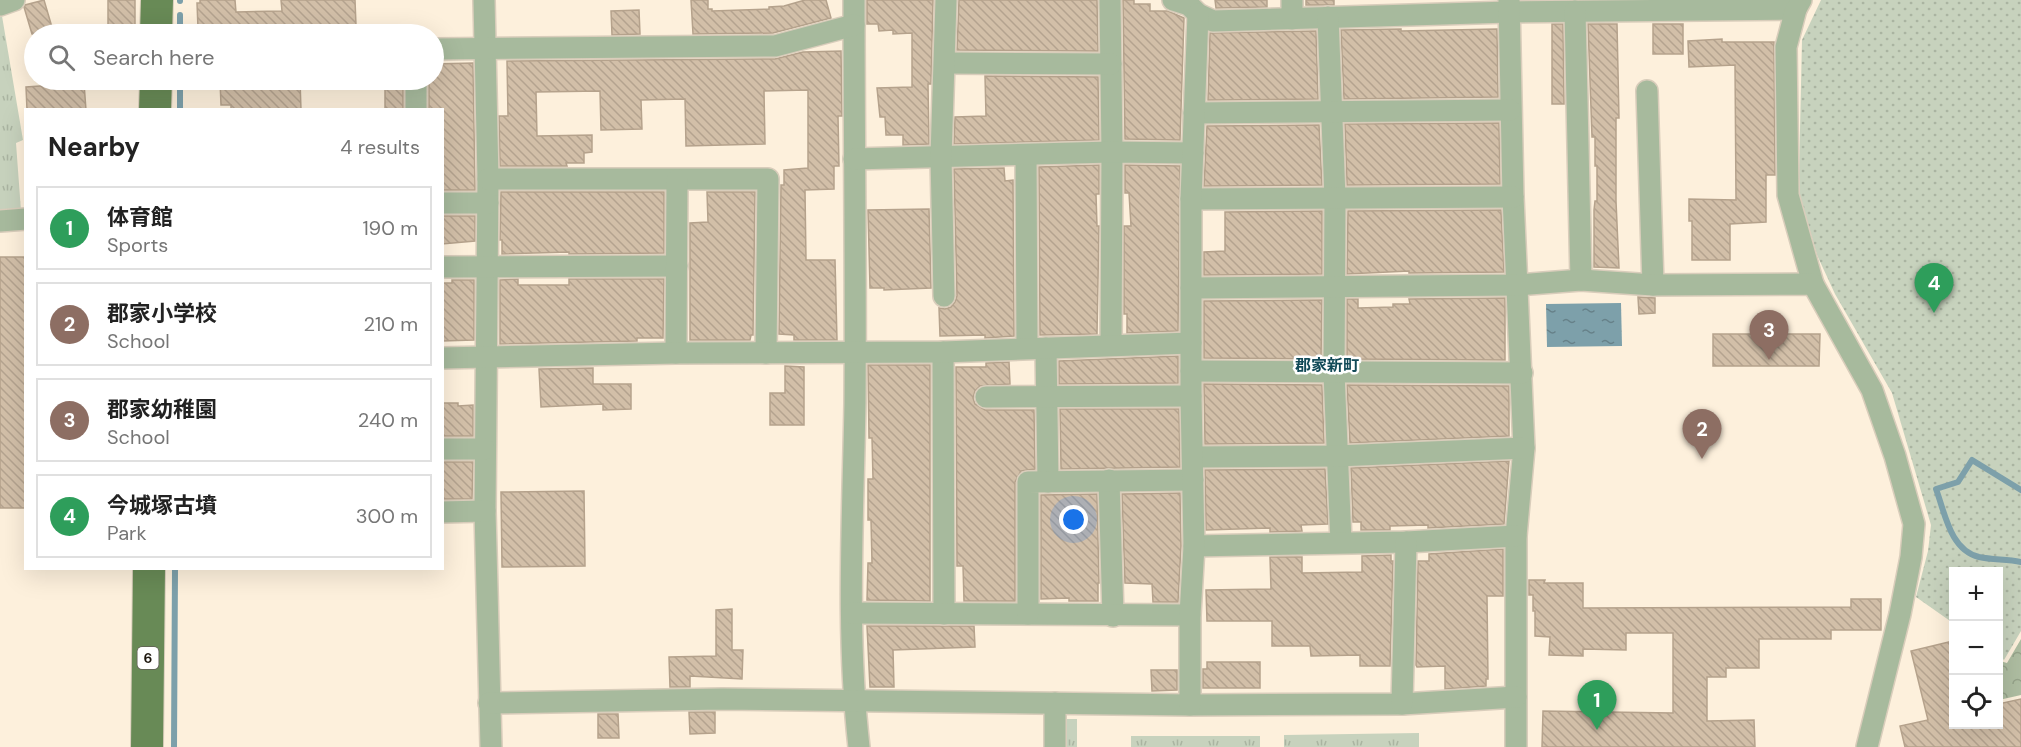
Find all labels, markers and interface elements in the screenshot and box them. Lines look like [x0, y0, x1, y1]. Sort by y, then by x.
search box [24, 24, 444, 90]
icon: search [45, 41, 78, 74]
text: Search here [93, 43, 214, 72]
text: Nearby [48, 130, 140, 164]
text: 4 results [340, 134, 420, 160]
text: 体育館 [107, 203, 173, 232]
text: 1 [66, 215, 73, 241]
text: 190 m [362, 215, 418, 241]
text: Sports [107, 232, 168, 258]
pin: 4 [1914, 264, 1954, 313]
text: 郡家小学校 [107, 299, 217, 328]
pin: 3 [1750, 310, 1788, 360]
text: 2 [64, 311, 75, 337]
text: 210 m [363, 311, 418, 337]
text: School [107, 328, 170, 354]
district label: 郡家新町 [1295, 355, 1359, 376]
text: 郡家幼稚園 [107, 395, 217, 424]
text: 3 [63, 407, 76, 433]
text: 240 m [358, 407, 418, 433]
pin: 2 [1682, 410, 1722, 459]
text: School [107, 424, 170, 450]
text: 今城塚古墳 [107, 491, 217, 520]
text: 4 [63, 503, 76, 529]
text: 300 m [356, 503, 418, 529]
your location [1059, 505, 1088, 534]
text: Park [107, 520, 147, 546]
map controls [1949, 567, 2003, 729]
button: + [1949, 567, 2003, 621]
button: − [1949, 621, 2003, 675]
road number: 6 [138, 647, 158, 669]
button: locate [1949, 675, 2003, 729]
pin: 1 [1578, 680, 1616, 730]

